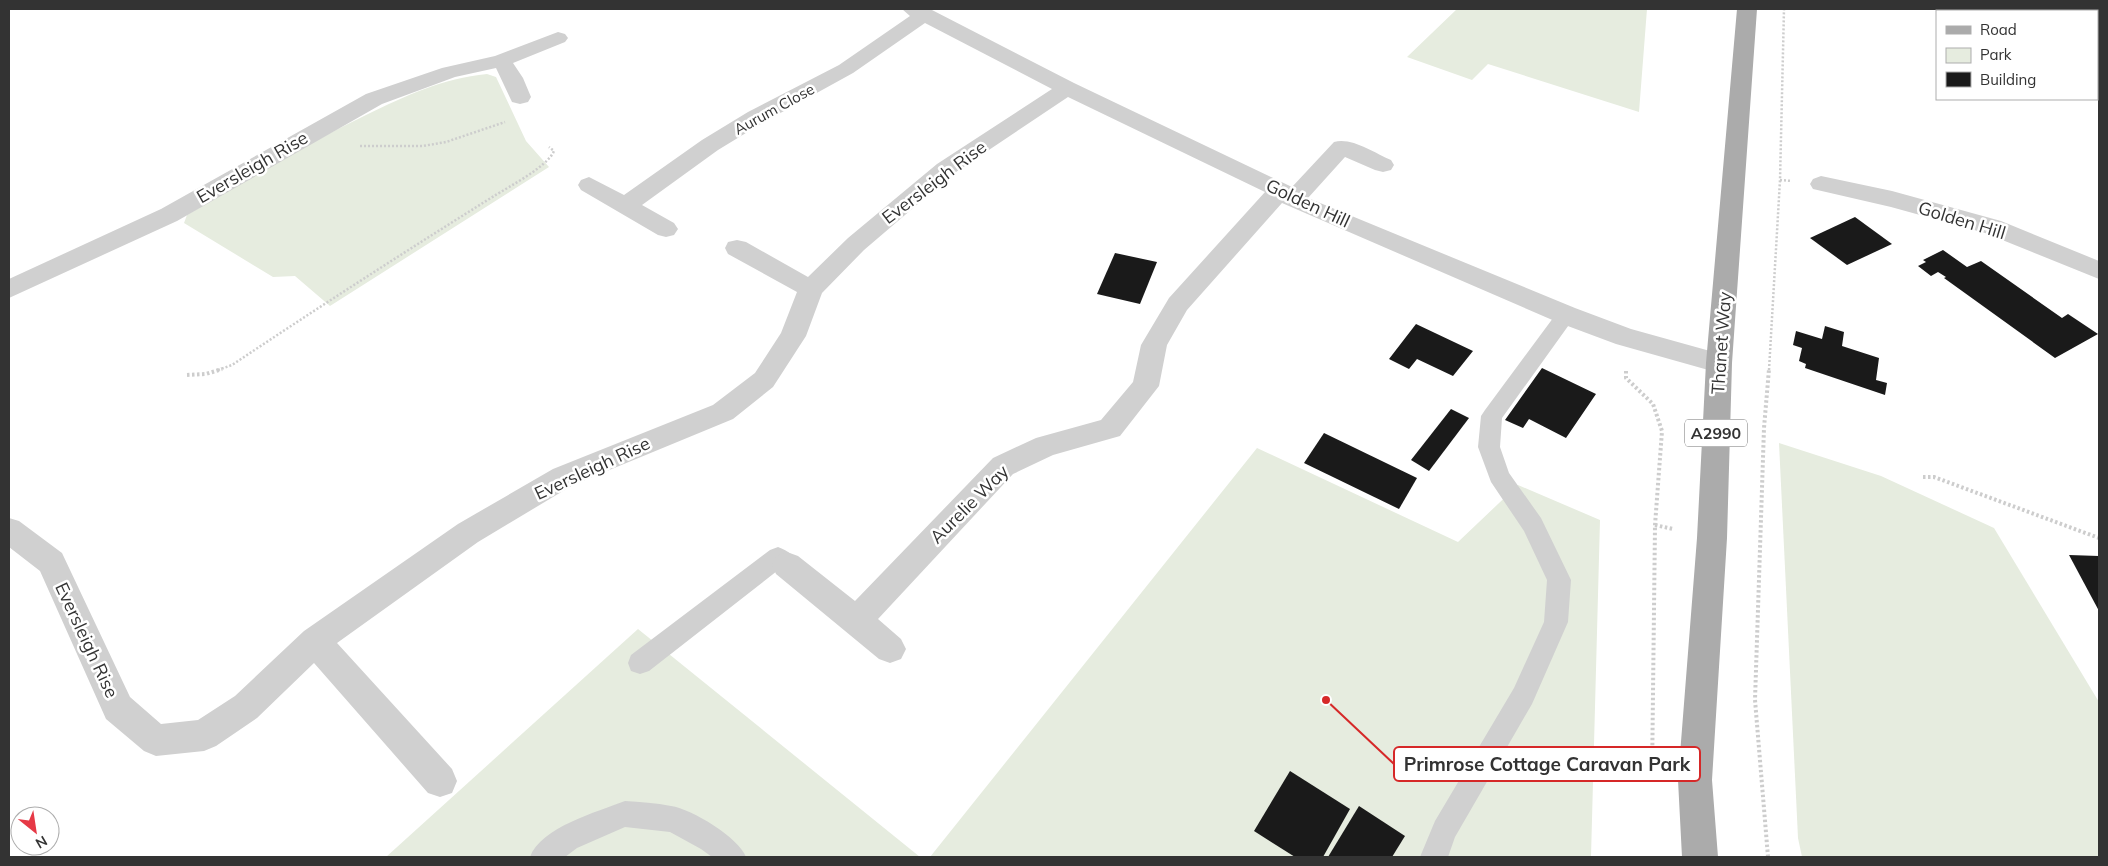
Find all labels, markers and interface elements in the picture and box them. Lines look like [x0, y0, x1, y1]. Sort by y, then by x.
legend [1936, 10, 2098, 100]
text: Road [1980, 20, 2017, 39]
text: Park [1980, 45, 2012, 64]
text: Building [1980, 70, 2036, 89]
street label: Aurum Close [731, 79, 817, 139]
street label: Eversleigh Rise [192, 126, 312, 208]
street label: Eversleigh Rise [877, 135, 991, 229]
street label: Golden Hill [1262, 174, 1354, 232]
street label: Golden Hill [1916, 196, 2008, 244]
street label: Thanet Way [1706, 290, 1736, 395]
road number: A2990 [1685, 419, 1747, 446]
street label: Eversleigh Rise [531, 431, 653, 505]
street label: Aurelie Way [925, 459, 1014, 548]
street label: Eversleigh Rise [50, 579, 124, 701]
callout: Primrose Cottage Caravan Park [1394, 747, 1700, 781]
text: Primrose Cottage Caravan Park [1404, 752, 1691, 776]
north arrow [10, 806, 60, 856]
text: N [32, 832, 51, 853]

